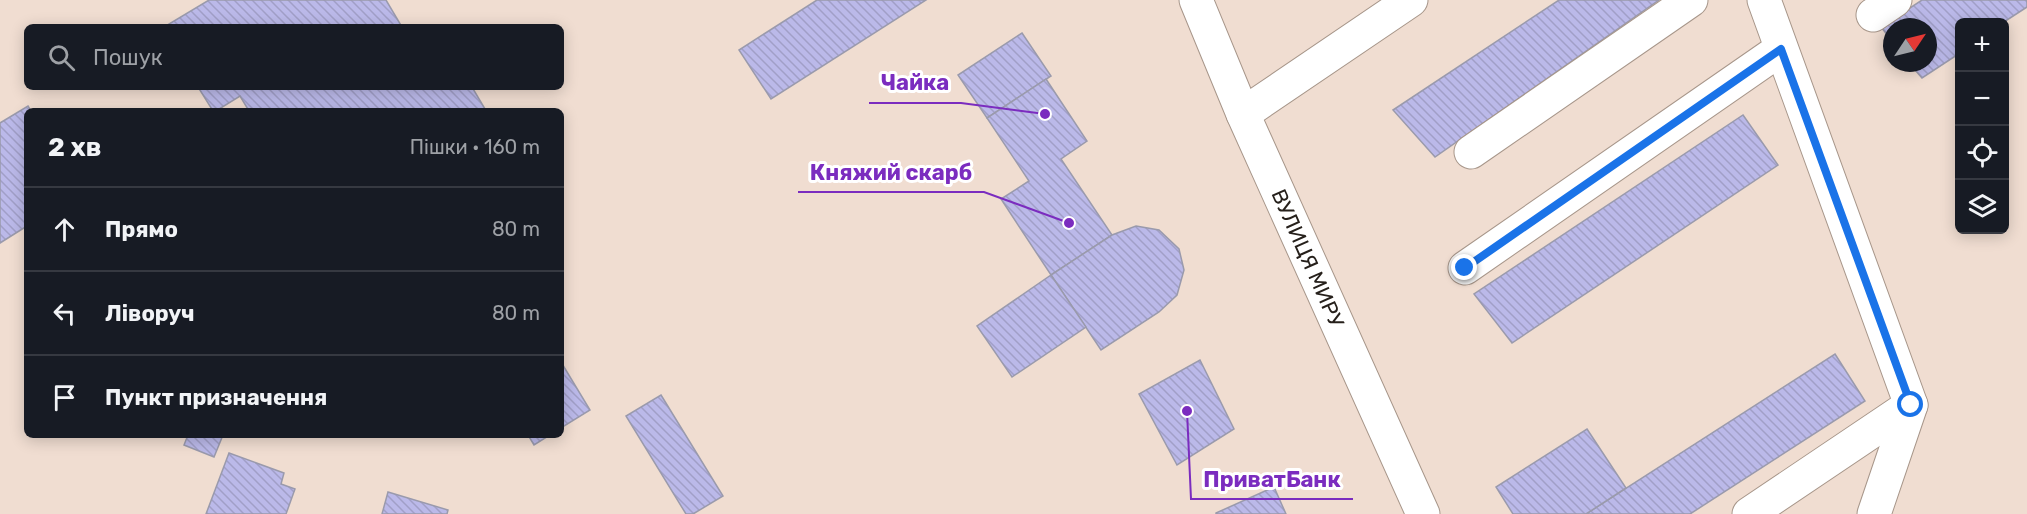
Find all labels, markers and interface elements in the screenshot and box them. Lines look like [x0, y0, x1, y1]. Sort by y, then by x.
north arrow [1883, 18, 1937, 72]
map controls [1955, 18, 2009, 234]
button: + [1955, 18, 2009, 72]
search box [24, 24, 564, 90]
icon: search [45, 41, 78, 74]
text: Пошук [93, 44, 163, 71]
callout: Чайка [869, 63, 961, 103]
text: Чайка [881, 69, 949, 96]
button: − [1955, 72, 2009, 126]
button: locate [1955, 126, 2009, 180]
text: 2 хв [48, 132, 101, 163]
text: Пішки · 160 m [410, 135, 540, 159]
callout: Княжий скарб [798, 152, 984, 192]
text: Княжий скарб [810, 159, 972, 186]
button: layers [1955, 180, 2009, 234]
street label: ВУЛИЦЯ МИРУ [1266, 185, 1350, 332]
icon: ahead [48, 213, 81, 246]
text: Прямо [105, 216, 178, 243]
text: 80 m [492, 217, 540, 241]
route end [1451, 254, 1477, 280]
icon: left [48, 297, 81, 330]
text: Ліворуч [105, 300, 195, 327]
text: 80 m [492, 301, 540, 325]
icon: arrive [48, 381, 81, 414]
text: Пункт призначення [105, 384, 327, 411]
route start [1897, 391, 1923, 417]
callout: ПриватБанк [1191, 459, 1353, 499]
text: ПриватБанк [1203, 466, 1341, 493]

